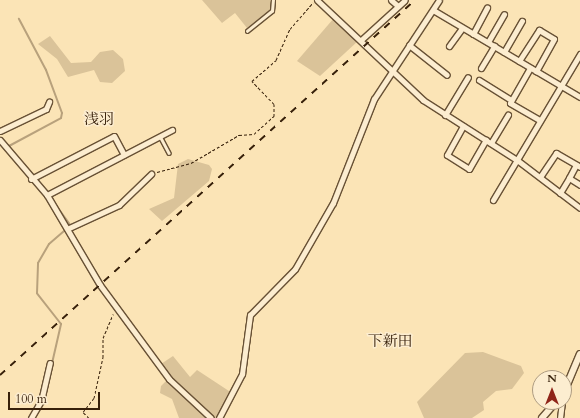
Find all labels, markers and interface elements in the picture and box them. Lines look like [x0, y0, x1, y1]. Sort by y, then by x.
district label: 浅羽 [84, 111, 114, 129]
district label: 下新田 [368, 333, 412, 351]
north arrow [532, 370, 572, 410]
text: N [547, 371, 557, 386]
scale bar [10, 384, 102, 410]
text: 100 m [15, 391, 47, 407]

